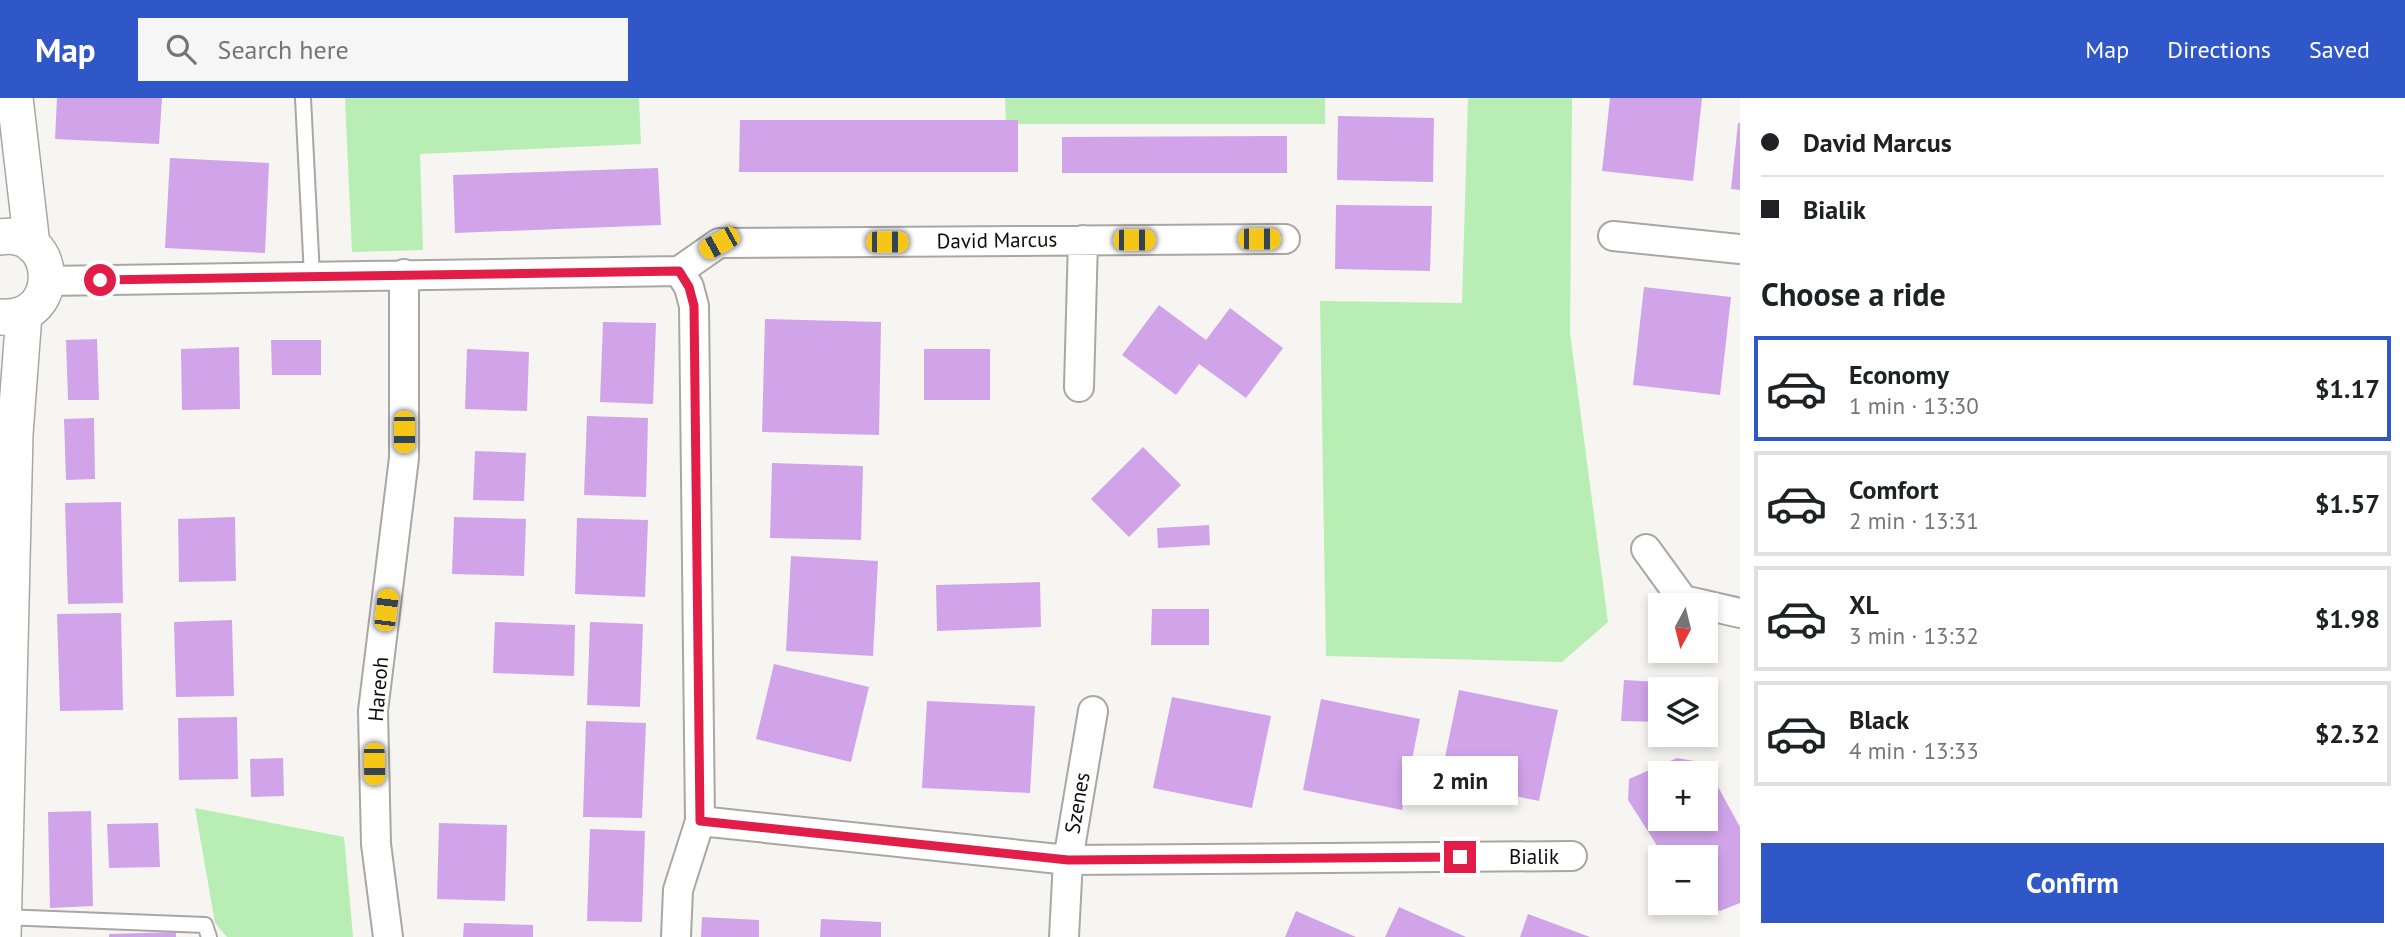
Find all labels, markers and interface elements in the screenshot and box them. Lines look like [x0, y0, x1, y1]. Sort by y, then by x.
search box [138, 18, 628, 81]
text: Map [35, 28, 96, 71]
icon: search [162, 30, 200, 68]
text: Search here [218, 33, 349, 66]
text: Map [2085, 34, 2129, 65]
text: Directions [2167, 34, 2271, 65]
text: Saved [2309, 34, 2370, 65]
text: David Marcus [1803, 126, 1952, 159]
text: Bialik [1803, 193, 1866, 226]
car [696, 224, 743, 262]
street label: David Marcus [936, 225, 1058, 255]
car [1239, 229, 1281, 250]
car [1114, 230, 1156, 251]
car [867, 232, 909, 253]
route start [84, 264, 116, 296]
text: Choose a ride [1761, 273, 1946, 315]
icon: car [1765, 357, 1828, 420]
text: Economy [1849, 358, 1949, 391]
text: $1.17 [2315, 372, 2380, 405]
text: 1 min · 13:30 [1849, 391, 1979, 420]
car [394, 411, 415, 453]
icon: car [1765, 472, 1828, 535]
text: Comfort [1849, 473, 1939, 506]
text: $1.57 [2315, 487, 2380, 520]
text: 2 min · 13:31 [1849, 506, 1979, 535]
icon: car [1765, 587, 1828, 650]
car [374, 588, 399, 632]
text: XL [1849, 588, 1879, 621]
north arrow [1648, 593, 1718, 663]
map controls [1648, 593, 1718, 915]
text: $1.98 [2315, 602, 2380, 635]
text: 3 min · 13:32 [1849, 621, 1979, 650]
street label: Hareoh [362, 656, 394, 722]
button: layers [1648, 677, 1718, 747]
icon: car [1765, 702, 1828, 765]
text: Black [1849, 703, 1909, 736]
text: $2.32 [2315, 717, 2380, 750]
text: 4 min · 13:33 [1849, 736, 1979, 765]
car [364, 743, 385, 785]
callout: 2 min [1402, 756, 1518, 804]
button: + [1648, 761, 1718, 831]
text: 2 min [1432, 766, 1488, 795]
street label: Szenes [1058, 770, 1096, 836]
route end [1444, 841, 1476, 873]
street label: Bialik [1509, 843, 1559, 870]
button: Confirm [1761, 843, 2384, 923]
button: − [1648, 845, 1718, 915]

